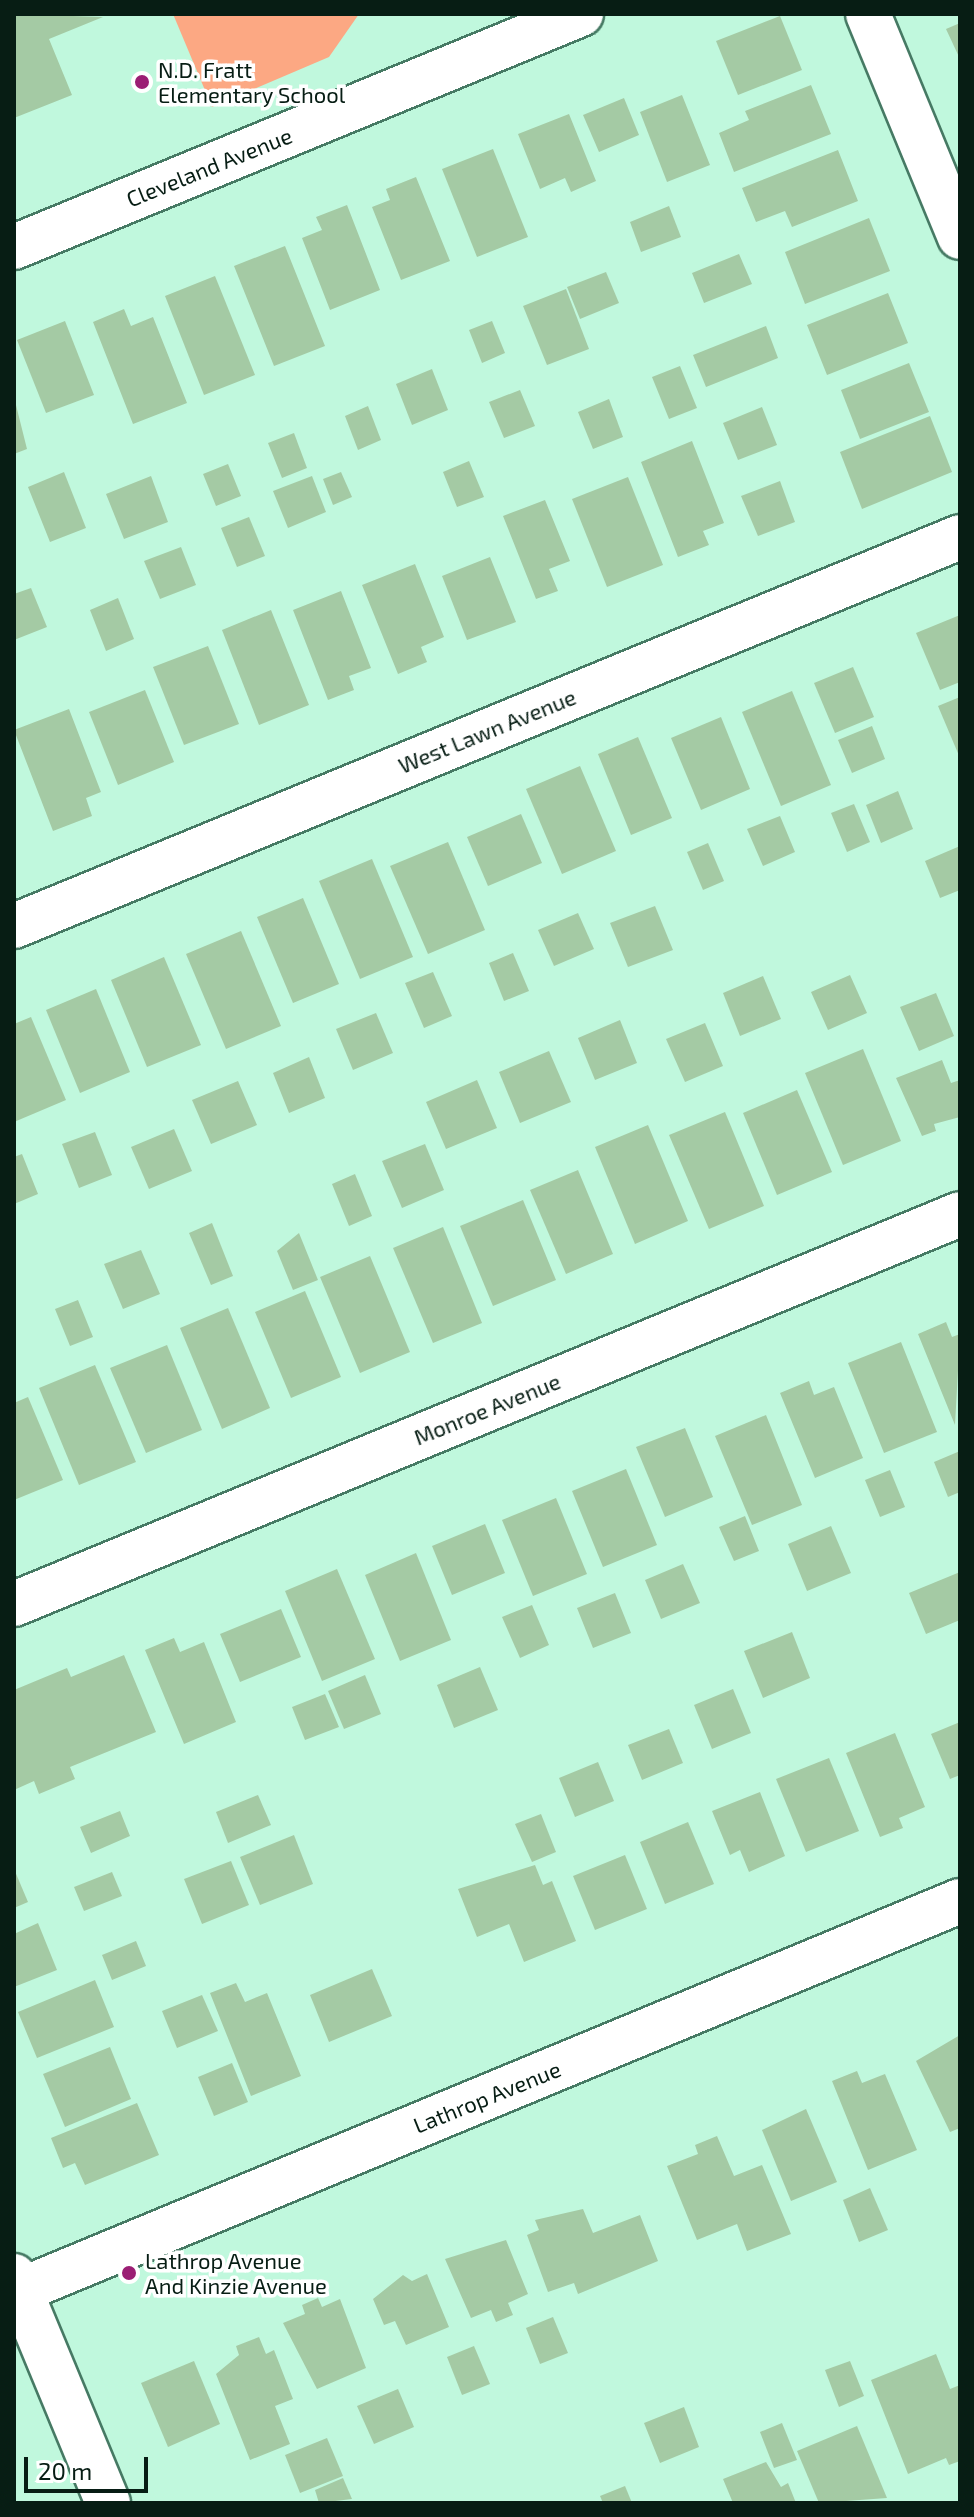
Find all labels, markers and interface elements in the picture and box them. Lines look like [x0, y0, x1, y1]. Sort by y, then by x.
place label: N.D. Fratt Elementary School [158, 56, 346, 108]
marker: N.D. Fratt Elementary School [133, 73, 151, 91]
street label: Cleveland Avenue [122, 122, 296, 212]
street label: West Lawn Avenue [394, 683, 580, 779]
street label: Monroe Avenue [410, 1368, 564, 1450]
street label: Lathrop Avenue [409, 2055, 565, 2139]
place label: Lathrop Avenue And Kinzie Avenue [145, 2247, 327, 2298]
marker: Lathrop Avenue And Kinzie Avenue [120, 2264, 138, 2282]
scale bar [28, 2441, 152, 2491]
text: 20 m [38, 2456, 92, 2485]

